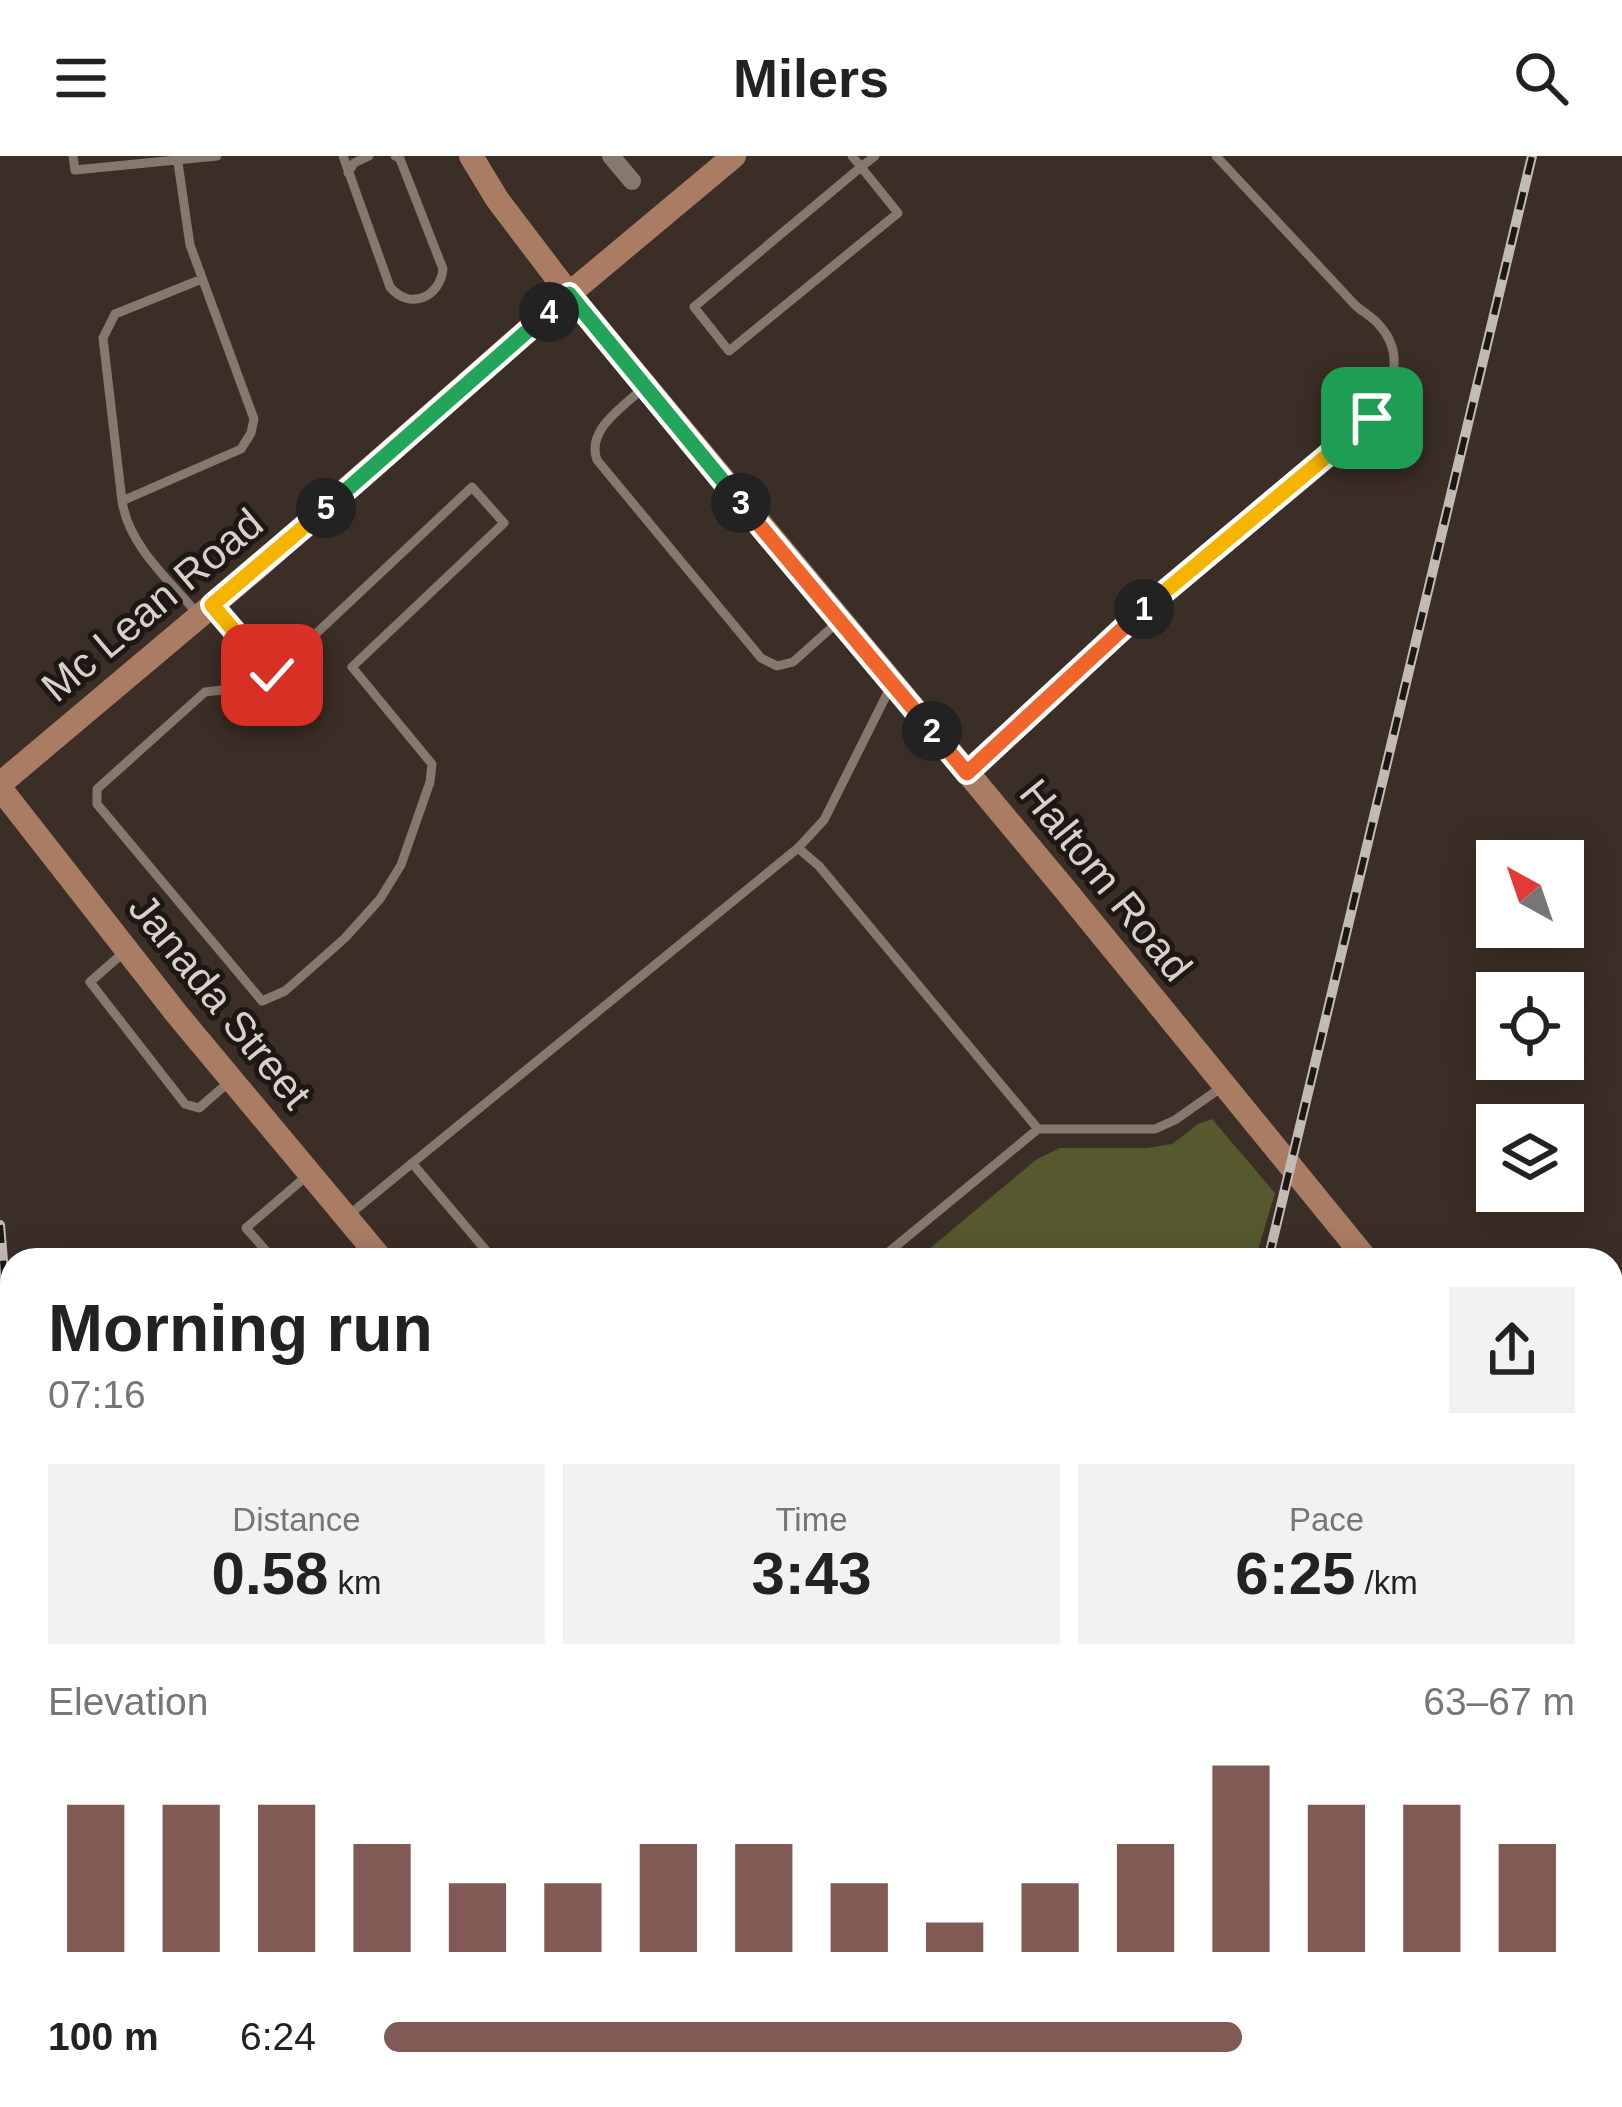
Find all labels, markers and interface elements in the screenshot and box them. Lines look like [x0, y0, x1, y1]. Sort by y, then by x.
icon: menu [48, 45, 114, 111]
icon: search [1508, 45, 1574, 111]
text: Milers [733, 48, 889, 108]
pin: 4 [519, 282, 579, 342]
text: 4 [540, 293, 558, 330]
pin [1321, 367, 1423, 469]
icon: arrive [1339, 385, 1405, 451]
pin: 3 [711, 473, 771, 533]
pin: 5 [296, 478, 356, 538]
text: 3 [732, 484, 750, 521]
text: 5 [317, 489, 335, 526]
street label: Mc Lean Road [32, 499, 272, 711]
pin: 1 [1114, 579, 1174, 639]
text: 1 [1135, 590, 1153, 627]
pin [221, 624, 323, 726]
icon: check [239, 642, 305, 708]
pin: 2 [902, 701, 962, 761]
text: 2 [923, 712, 941, 749]
street label: Haltom Road [1011, 770, 1201, 990]
north arrow [1476, 840, 1584, 948]
map controls [1476, 840, 1584, 1212]
street label: Janada Street [119, 885, 321, 1118]
button: locate [1476, 972, 1584, 1080]
button: layers [1476, 1104, 1584, 1212]
button: share [1449, 1287, 1575, 1413]
text: Morning run [48, 1291, 433, 1365]
text: 07:16 [48, 1373, 146, 1416]
text: Distance [232, 1501, 361, 1538]
text: Time [775, 1501, 848, 1538]
text: Pace [1289, 1501, 1364, 1538]
text: 0.58 [212, 1540, 328, 1607]
text: 3:43 [751, 1540, 872, 1607]
text: 6:25 [1235, 1540, 1355, 1607]
text: km [328, 1564, 381, 1601]
text: /km [1355, 1564, 1418, 1601]
text: Elevation [48, 1680, 208, 1723]
text: 63–67 m [1423, 1680, 1575, 1723]
text: 100 m [48, 2015, 159, 2058]
text: 6:24 [240, 2015, 316, 2058]

